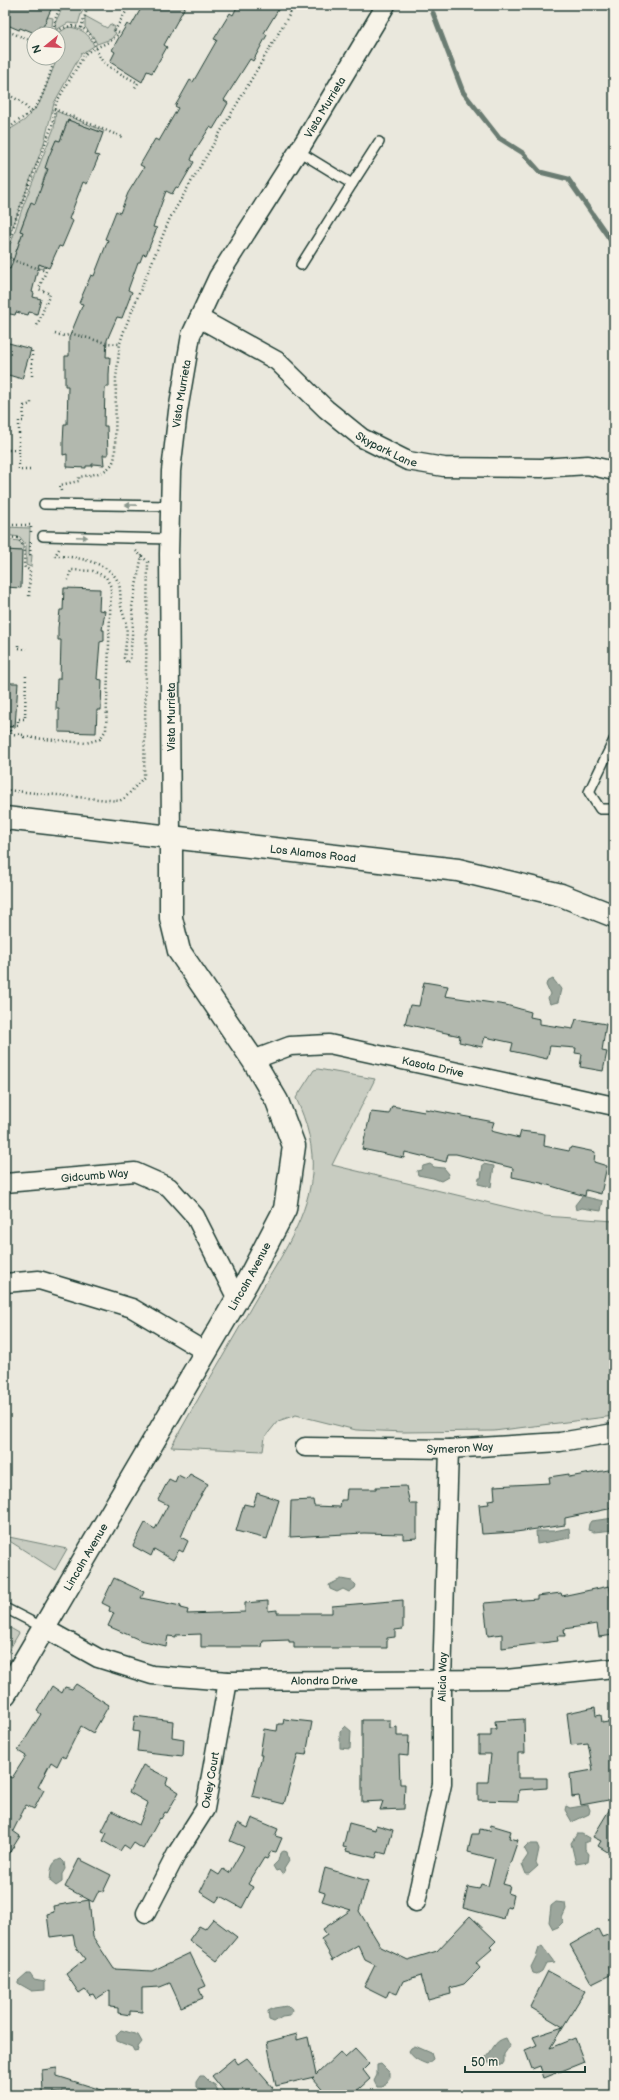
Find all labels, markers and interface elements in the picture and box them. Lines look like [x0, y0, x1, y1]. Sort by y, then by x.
north arrow [26, 26, 66, 66]
text: N [30, 43, 44, 55]
street label: Vista Murrieta [302, 75, 349, 141]
street label: Vista Murrieta [170, 359, 194, 429]
street label: Skypark Lane [353, 429, 419, 470]
one-way arrow [124, 502, 137, 508]
one-way arrow [76, 534, 89, 540]
street label: Vista Murrieta [165, 683, 178, 752]
street label: Los Alamos Road [269, 842, 357, 865]
street label: Kasota Drive [401, 1054, 465, 1080]
street label: Gidcumb Way [60, 1167, 129, 1185]
street label: Lincoln Avenue [226, 1240, 274, 1313]
street label: Symeron Way [427, 1440, 494, 1456]
street label: Lincoln Avenue [61, 1521, 111, 1593]
street label: Alicia Way [436, 1652, 450, 1702]
street label: Alondra Drive [291, 1674, 358, 1688]
street label: Oxley Court [199, 1750, 222, 1810]
scale bar [465, 2048, 585, 2074]
text: 50 m [471, 2055, 498, 2070]

